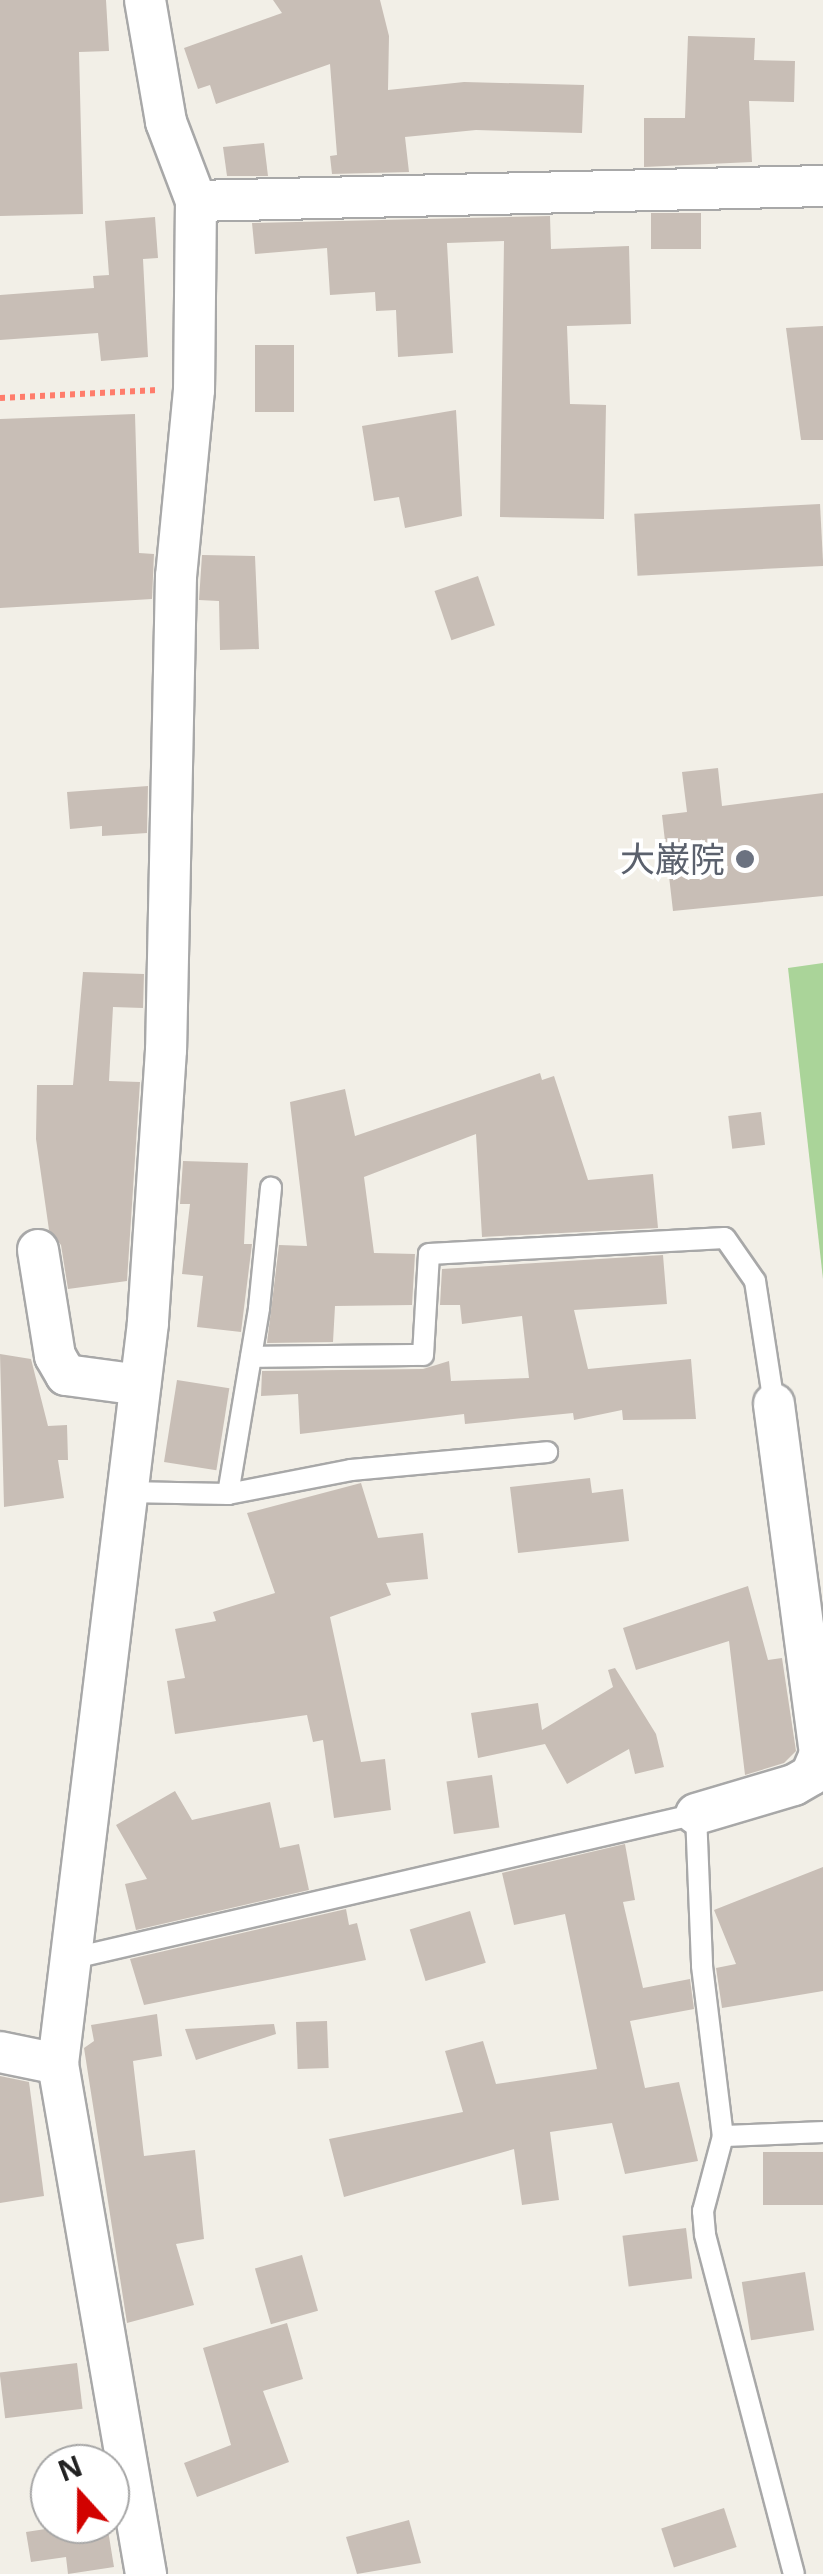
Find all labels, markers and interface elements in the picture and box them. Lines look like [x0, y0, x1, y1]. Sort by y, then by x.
place label: 大巌院 [620, 838, 725, 880]
marker: 大巌院 [734, 848, 756, 870]
north arrow [30, 2444, 130, 2544]
text: N [53, 2446, 87, 2490]

